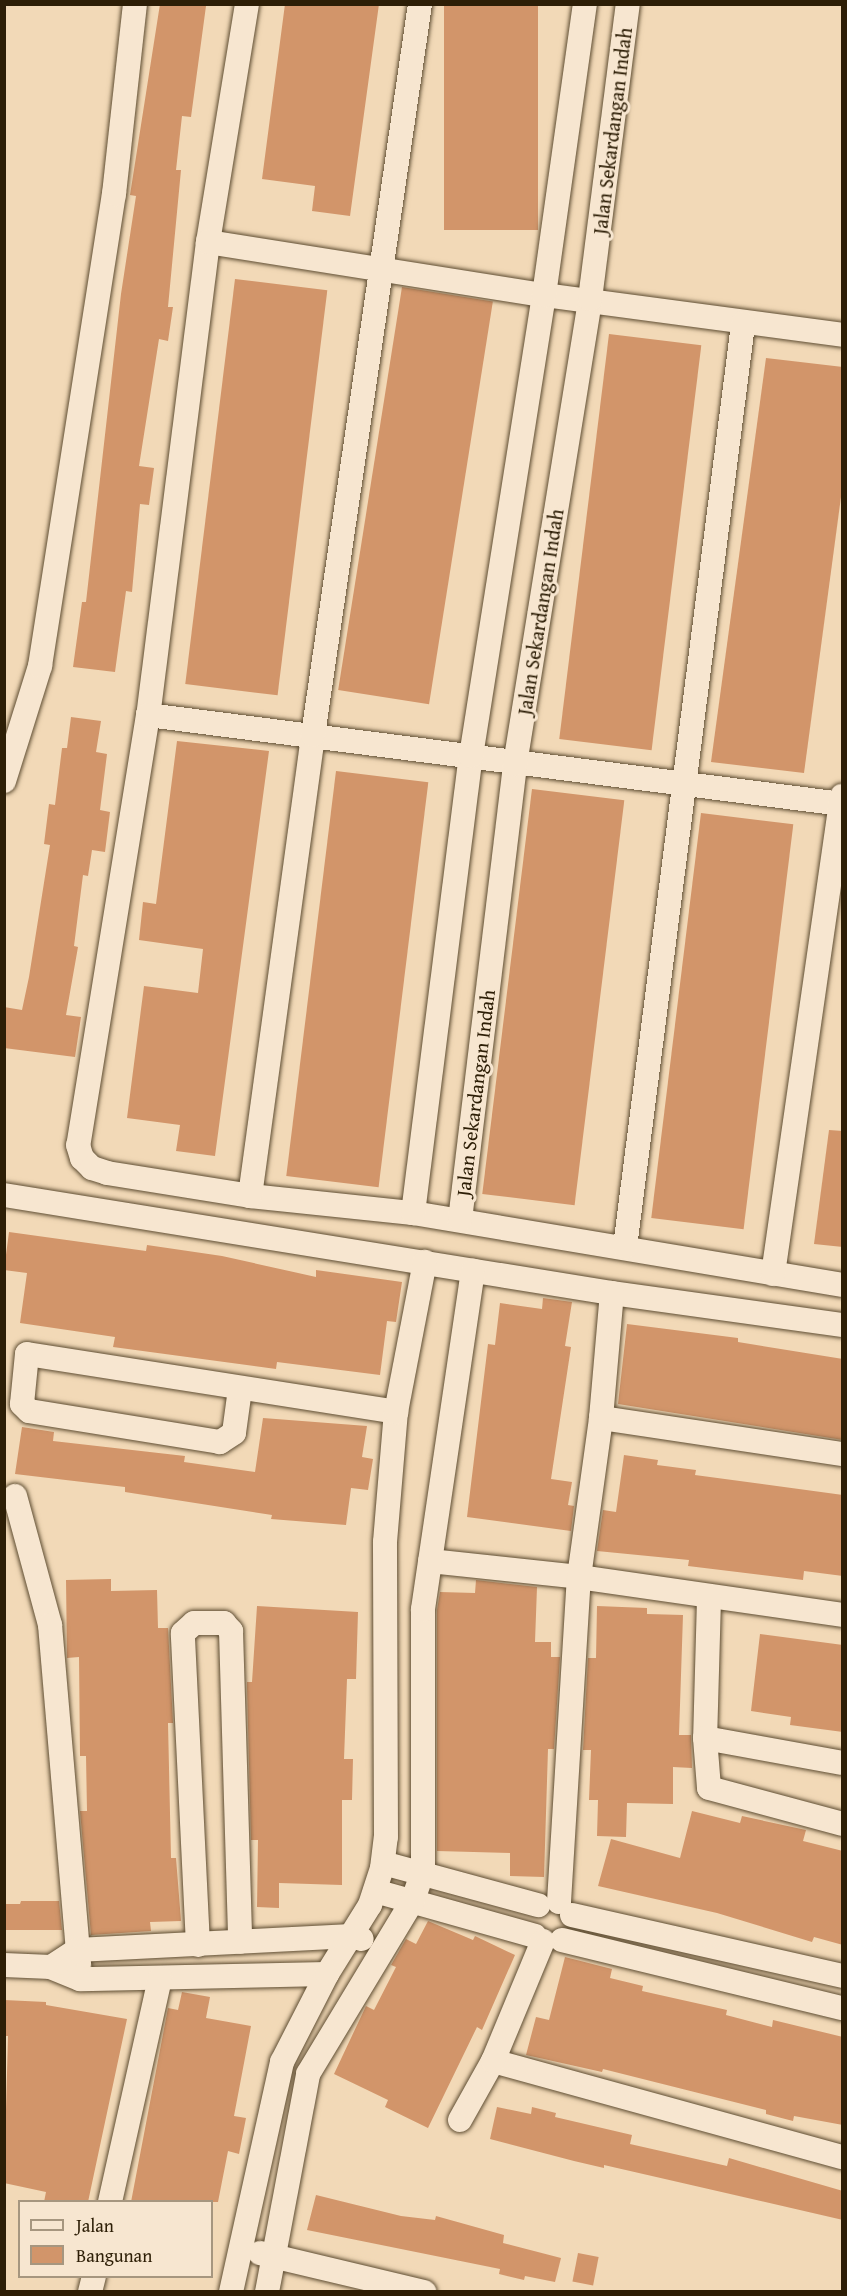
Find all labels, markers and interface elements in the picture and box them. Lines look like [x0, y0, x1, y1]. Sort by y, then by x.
street label: Jalan Sekardangan Indah [587, 26, 637, 236]
street label: Jalan Sekardangan Indah [512, 507, 568, 717]
street label: Jalan Sekardangan Indah [450, 988, 500, 1198]
legend [18, 2200, 213, 2278]
text: Jalan [76, 2212, 114, 2239]
text: Bangunan [76, 2242, 152, 2269]

